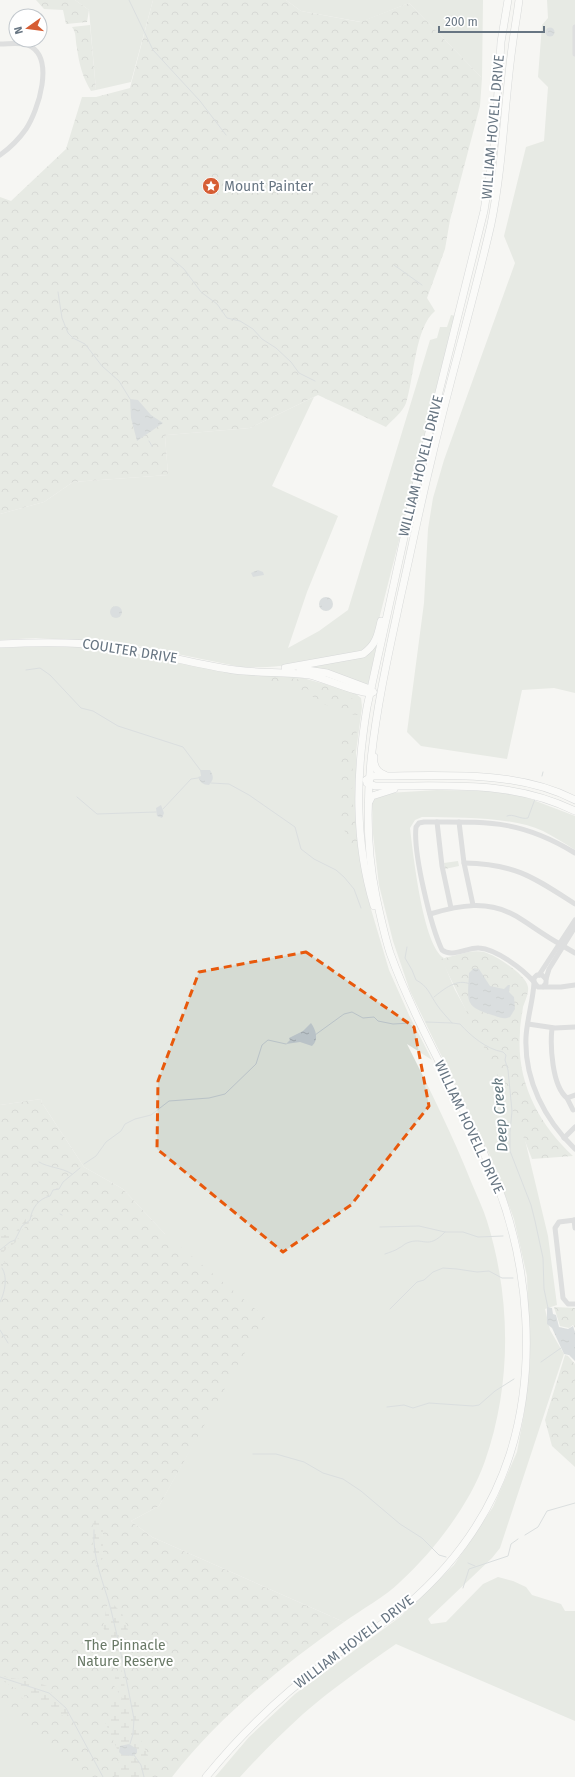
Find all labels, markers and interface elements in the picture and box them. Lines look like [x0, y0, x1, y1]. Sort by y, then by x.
north arrow [8, 8, 48, 48]
scale bar [439, 8, 544, 34]
text: 200 m [445, 15, 478, 29]
text: N [12, 25, 26, 35]
street label: WILLIAM HOVELL DRIVE [478, 54, 508, 200]
place icon: Mount Painter [201, 176, 221, 196]
place label: Mount Painter [224, 178, 314, 195]
street label: WILLIAM HOVELL DRIVE [395, 393, 447, 539]
street label: COULTER DRIVE [81, 635, 179, 667]
street label: WILLIAM HOVELL DRIVE [431, 1058, 507, 1196]
water label: Deep Creek [488, 1077, 512, 1153]
street label: WILLIAM HOVELL DRIVE [291, 1591, 417, 1693]
park label: The Pinnacle Nature Reserve [77, 1637, 173, 1670]

